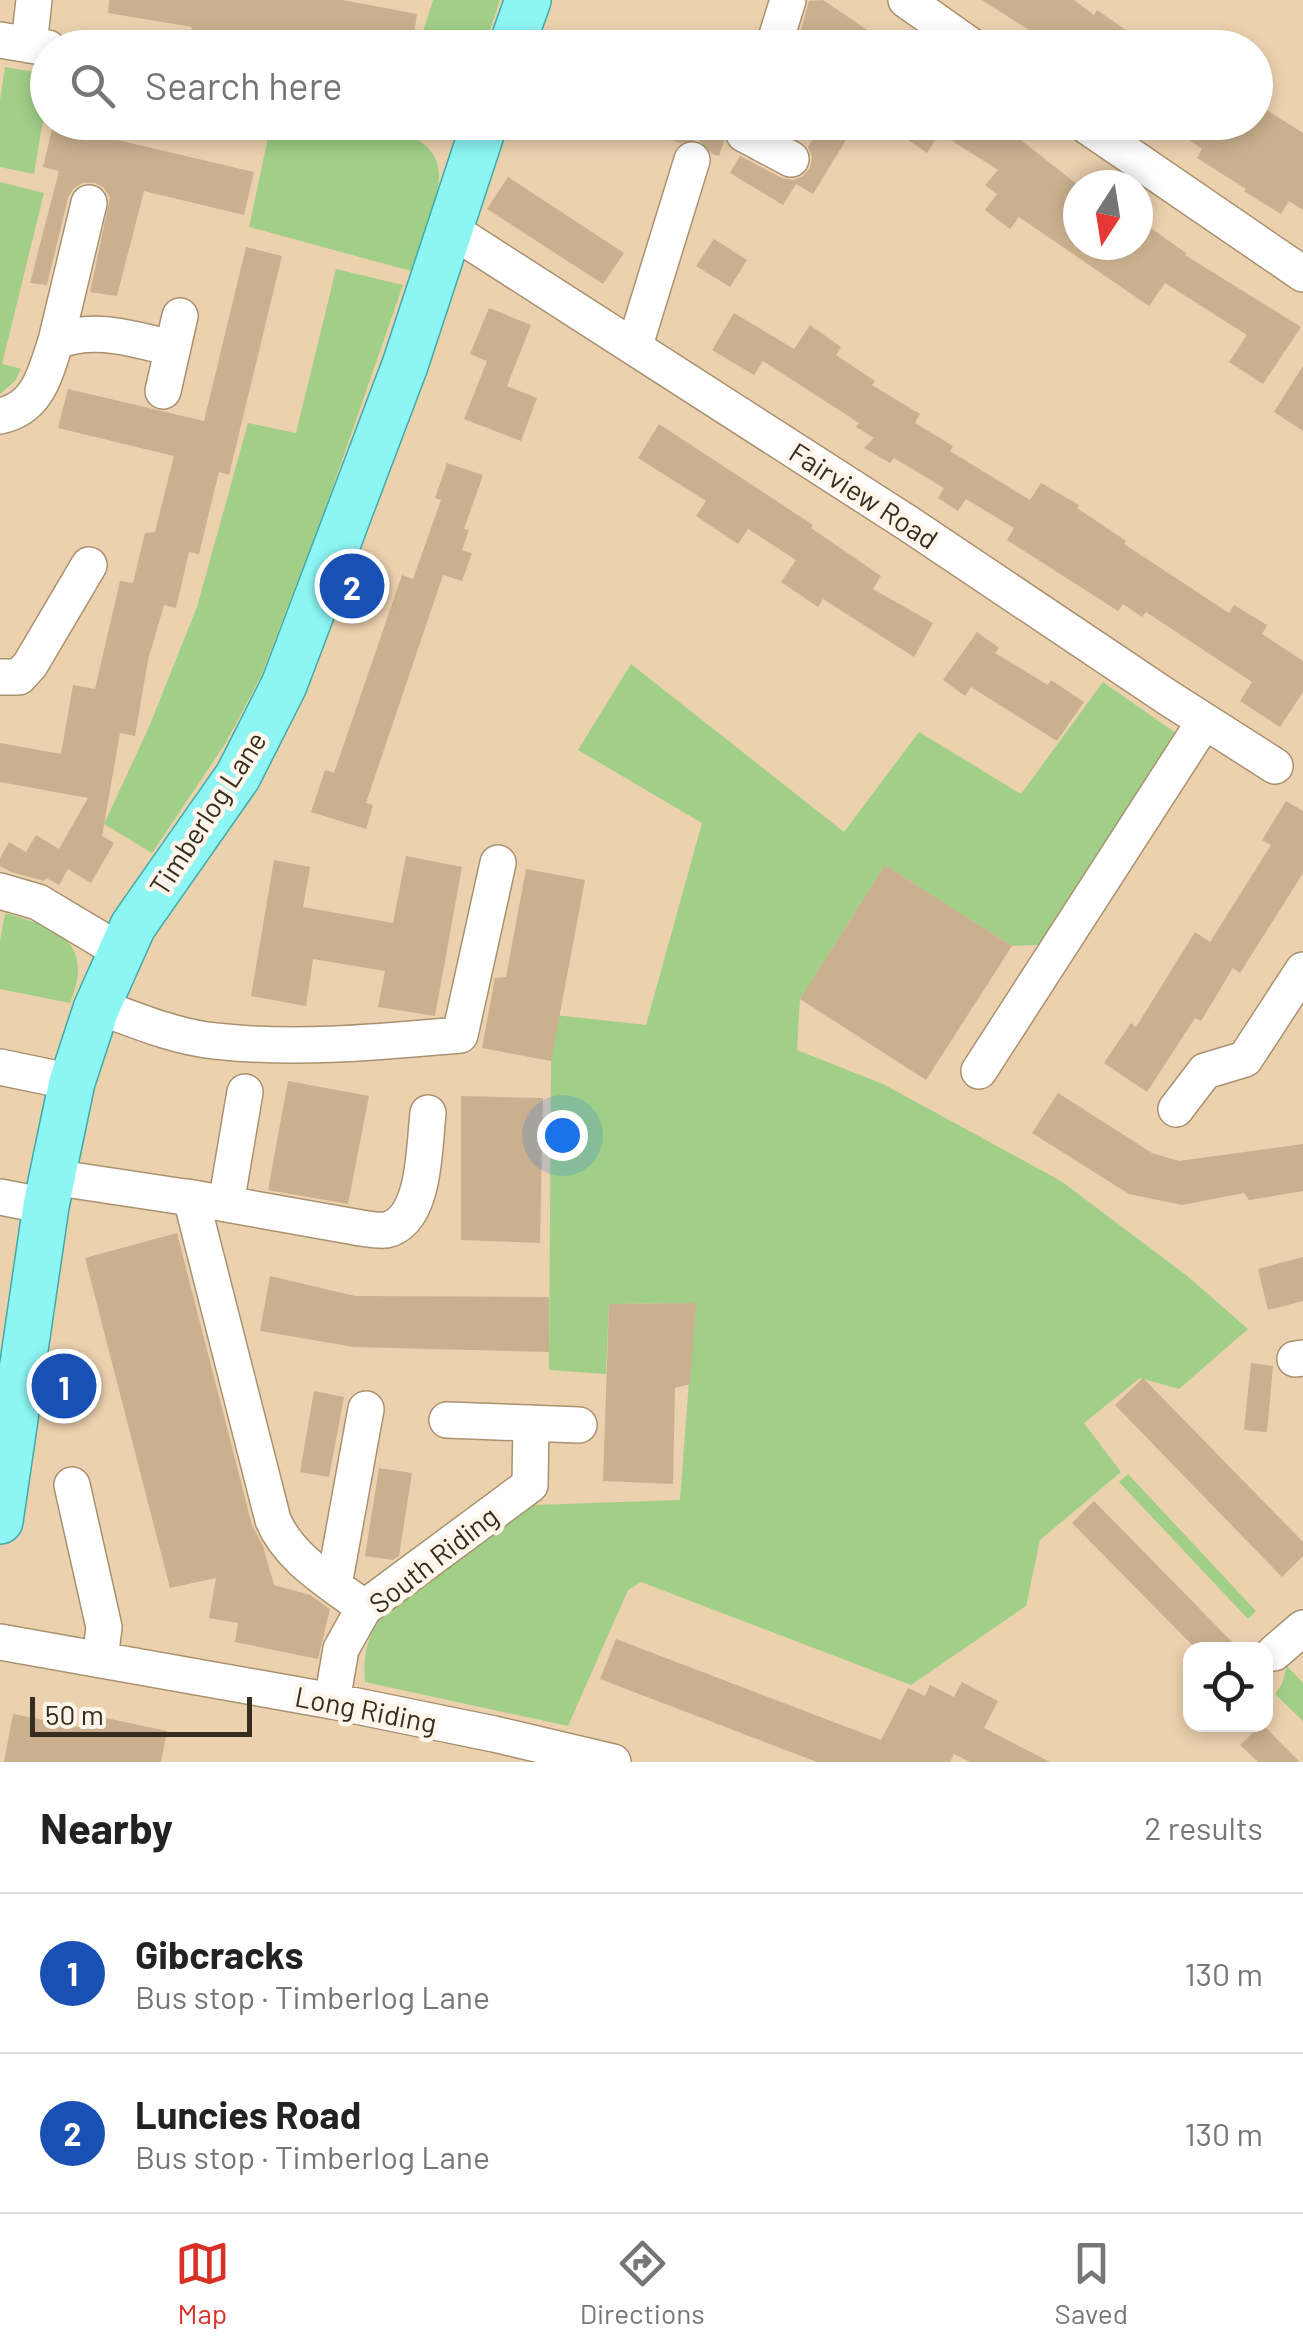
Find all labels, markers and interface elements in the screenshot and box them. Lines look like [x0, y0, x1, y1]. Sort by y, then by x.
search box [30, 30, 1273, 140]
icon: search [65, 58, 120, 113]
text: Search here [145, 62, 343, 108]
north arrow [1063, 170, 1153, 260]
street label: Fairview Road [783, 434, 945, 556]
pin: 2 [320, 548, 384, 624]
street label: Timberlog Lane [141, 725, 273, 901]
your location [537, 1110, 588, 1161]
pin: 1 [32, 1348, 96, 1424]
street label: South Riding [362, 1498, 504, 1620]
map controls [1183, 1642, 1273, 1732]
button: locate [1183, 1642, 1273, 1732]
street label: Long Riding [292, 1679, 440, 1739]
scale bar [30, 1692, 252, 1736]
text: 50 m [45, 1697, 104, 1731]
text: Nearby [40, 1802, 173, 1852]
text: 2 results [1144, 1808, 1263, 1846]
text: Gibcracks [135, 1931, 303, 1977]
text: 1 [67, 1954, 78, 1992]
text: 130 m [1184, 1954, 1263, 1992]
text: Bus stop · Timberlog Lane [135, 1977, 490, 2015]
text: Luncies Road [135, 2091, 361, 2137]
text: 2 [64, 2114, 81, 2152]
text: 130 m [1184, 2114, 1263, 2152]
text: Bus stop · Timberlog Lane [135, 2137, 490, 2175]
tab: Map [175, 2236, 230, 2330]
tab: Directions [580, 2236, 705, 2330]
tab: Saved [1055, 2236, 1128, 2330]

